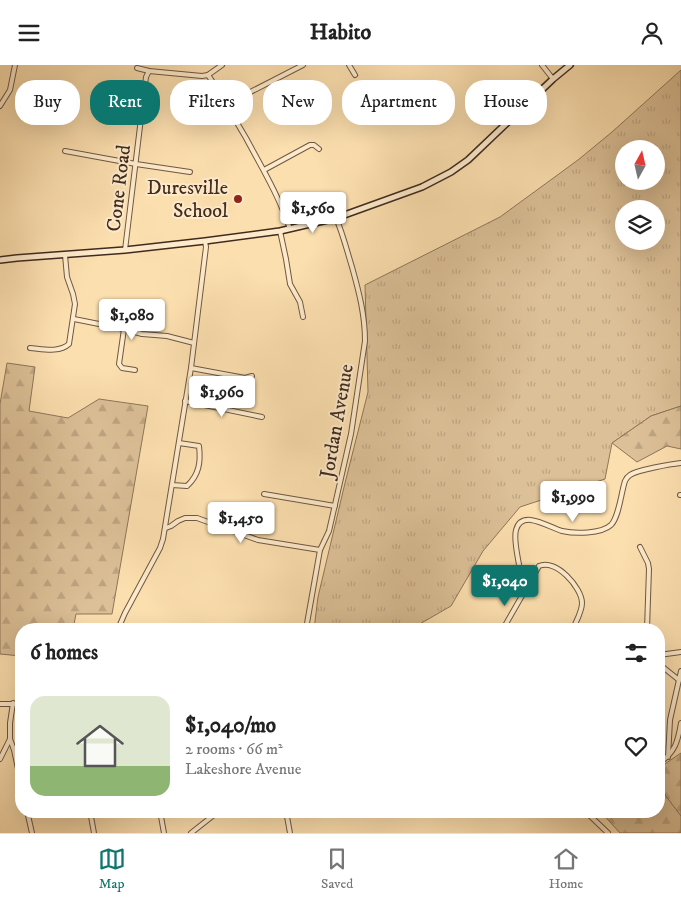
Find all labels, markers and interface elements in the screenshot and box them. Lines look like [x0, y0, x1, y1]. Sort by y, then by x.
icon: menu [15, 19, 43, 47]
text: Habito [310, 19, 371, 46]
icon: person [638, 19, 666, 47]
chip: Buy [15, 80, 80, 125]
chip: Rent [90, 80, 160, 125]
chip: Filters [170, 80, 253, 125]
chip: New [263, 80, 332, 125]
chip: Apartment [342, 80, 455, 125]
chip: House [465, 80, 547, 125]
north arrow [615, 140, 665, 190]
map controls [615, 140, 665, 250]
street label: Cone Road [102, 143, 137, 233]
place label: Duresville School [147, 176, 228, 224]
pin: $1,560 [272, 191, 354, 234]
marker: Duresville School [232, 193, 244, 205]
text: $1,560 [291, 198, 335, 218]
button: layers [615, 200, 665, 250]
pin: $1,080 [91, 299, 173, 341]
text: $1,080 [110, 305, 154, 325]
street label: Jordan Avenue [315, 362, 360, 482]
pin: $1,960 [181, 375, 263, 418]
text: $1,960 [200, 382, 244, 402]
pin: $1,990 [532, 481, 614, 523]
text: $1,990 [551, 487, 595, 507]
pin: $1,450 [200, 501, 282, 544]
text: $1,450 [219, 508, 263, 528]
pin: $1,040 [464, 565, 546, 607]
text: $1,040 [482, 571, 528, 591]
icon: filters [622, 639, 650, 667]
text: 6 homes [30, 640, 98, 666]
text: $1,040/mo [185, 713, 276, 739]
icon: home [70, 716, 130, 776]
icon: heart [622, 732, 650, 760]
text: 2 rooms · 66 m² [185, 739, 283, 759]
text: Lakeshore Avenue [185, 759, 301, 779]
tab: Map [98, 845, 126, 893]
tab: Saved [321, 845, 353, 893]
tab: Home [549, 845, 583, 893]

